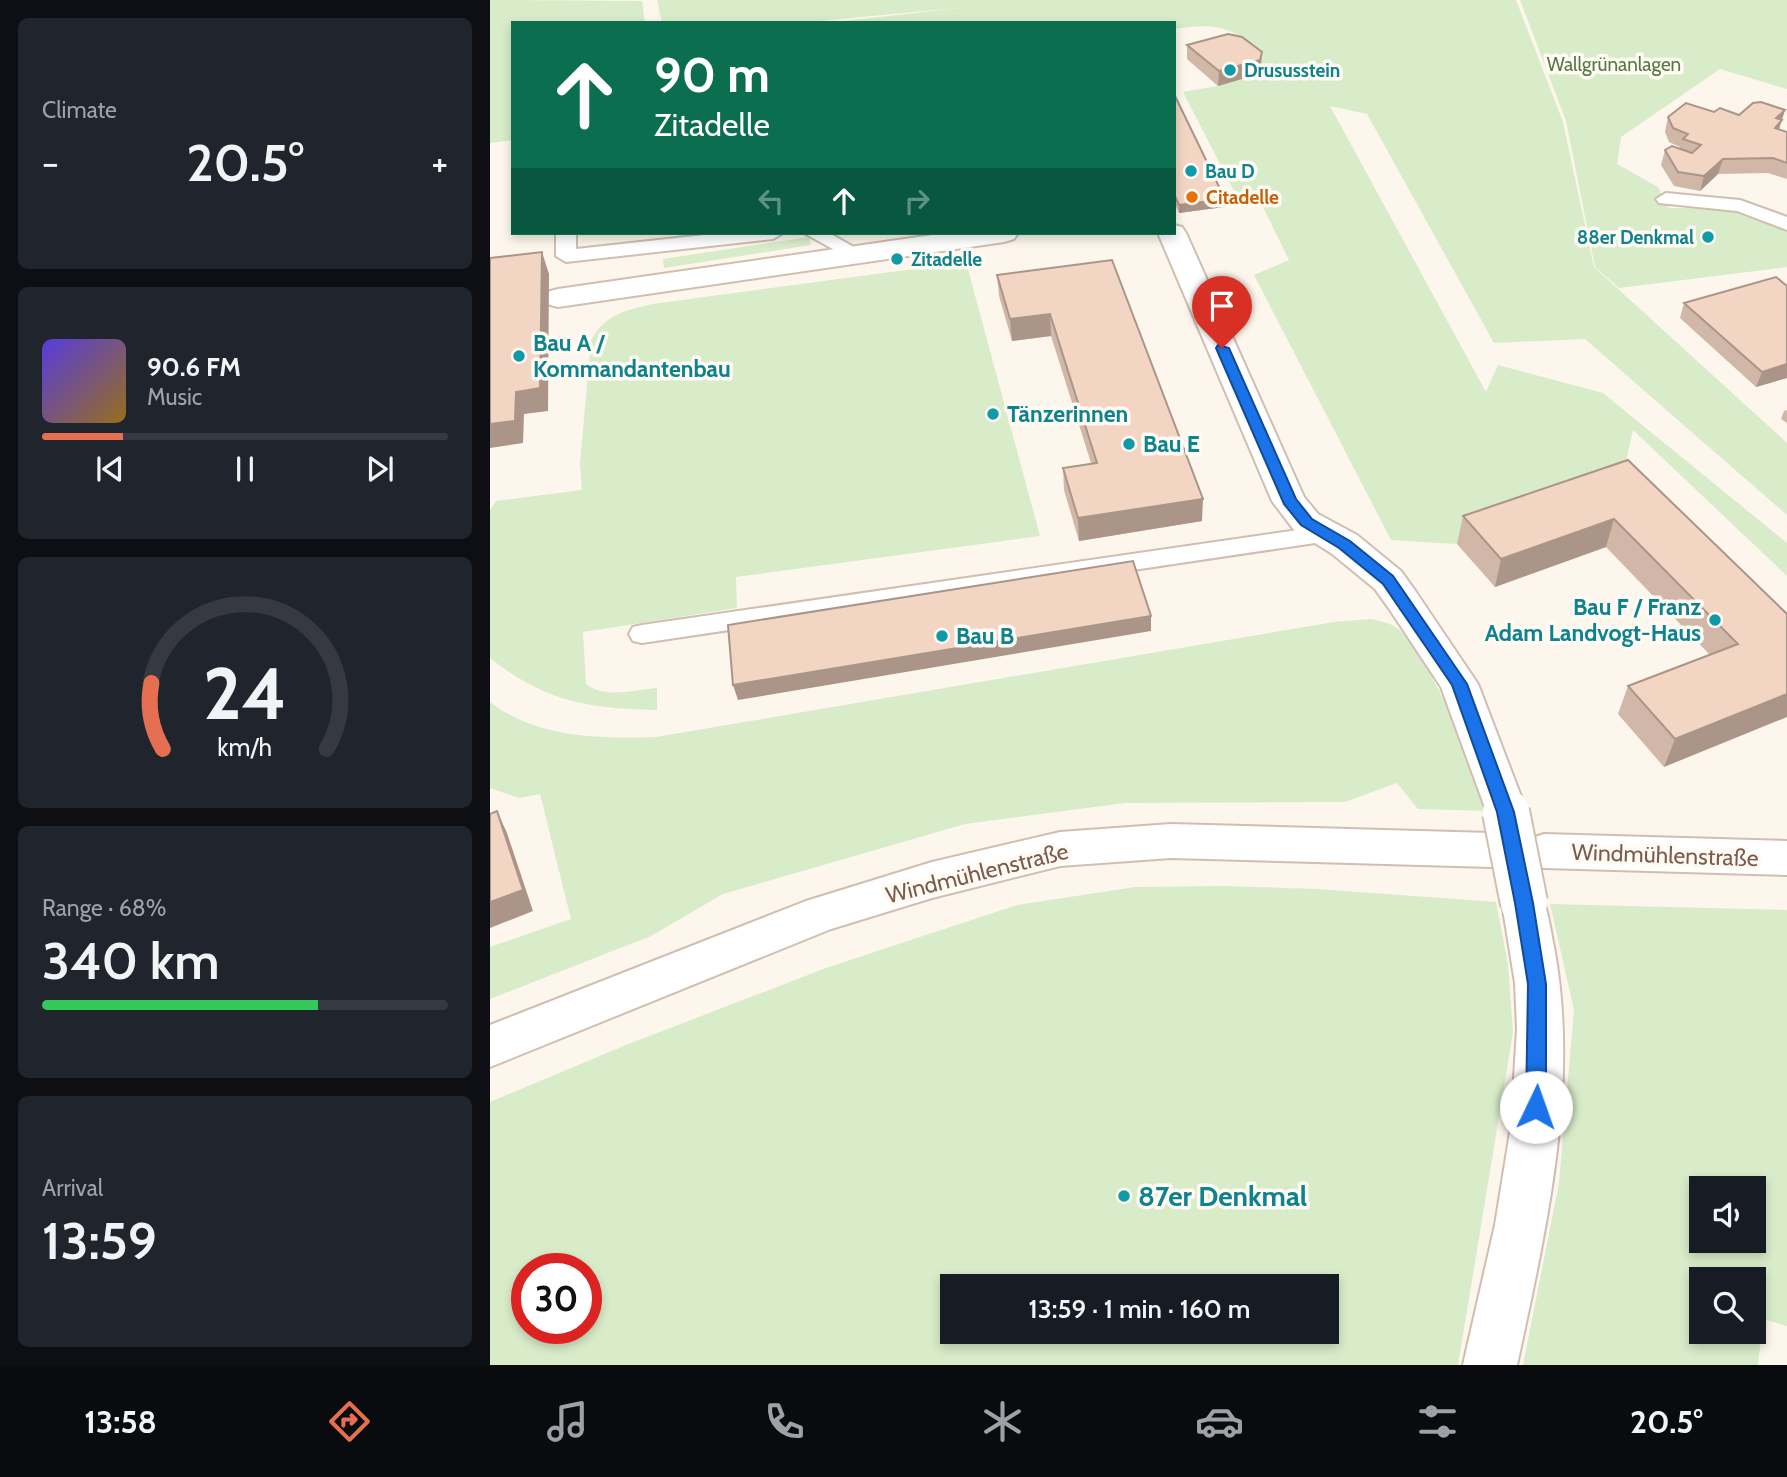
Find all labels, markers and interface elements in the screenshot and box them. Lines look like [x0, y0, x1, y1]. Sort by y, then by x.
text: 90 m [654, 45, 770, 104]
icon: ahead [539, 49, 630, 140]
park label: Wallgrünanlagen [1547, 53, 1681, 76]
place label: Drususstein [1244, 59, 1340, 82]
marker: Drususstein [1222, 62, 1238, 78]
text: Climate [42, 96, 117, 124]
text: Zitadelle [654, 105, 770, 144]
text: 20.5° [186, 131, 304, 194]
text: − [42, 139, 59, 186]
text: + [431, 139, 448, 186]
place label: Bau D [1205, 160, 1255, 183]
marker: Bau D [1183, 163, 1199, 179]
icon: left [752, 182, 790, 220]
icon: ahead [825, 182, 863, 220]
icon: right [898, 182, 936, 220]
place label: Citadelle [1206, 186, 1279, 209]
marker: Citadelle [1184, 189, 1200, 205]
place label: 88er Denkmal [1577, 226, 1694, 249]
marker: 88er Denkmal [1700, 229, 1716, 245]
place label: Zitadelle [911, 248, 982, 271]
marker: Zitadelle [889, 251, 905, 267]
pin [1192, 276, 1252, 348]
icon: arrive [1203, 287, 1241, 325]
place label: Bau A / Kommandantenbau [533, 329, 731, 383]
marker: Bau A / Kommandantenbau [511, 348, 527, 364]
text: 90.6 FM [147, 351, 241, 383]
text: Music [147, 383, 202, 411]
place label: Tänzerinnen [1007, 400, 1128, 428]
marker: Tänzerinnen [985, 406, 1001, 422]
place label: Bau E [1143, 430, 1200, 458]
marker: Bau E [1121, 436, 1137, 452]
icon: previous [91, 450, 129, 488]
icon: pause [226, 450, 264, 488]
icon: next [361, 450, 399, 488]
place label: Bau F / Franz Adam Landvogt-Haus [1485, 593, 1701, 647]
marker: Bau F / Franz Adam Landvogt-Haus [1707, 612, 1723, 628]
place label: Bau B [956, 622, 1014, 650]
marker: Bau B [934, 628, 950, 644]
text: 24 [203, 649, 287, 737]
text: km/h [218, 731, 272, 761]
street label: Windmühlenstraße [883, 837, 1071, 909]
street label: Windmühlenstraße [1571, 838, 1759, 872]
text: Range · 68% [42, 894, 166, 922]
text: 340 km [42, 929, 220, 992]
position arrow [1499, 1070, 1573, 1144]
text: Arrival [42, 1174, 103, 1202]
map controls [1689, 1176, 1766, 1344]
button: sound [1689, 1176, 1766, 1253]
place label: 87er Denkmal [1138, 1179, 1307, 1213]
marker: 87er Denkmal [1116, 1188, 1132, 1204]
text: 13:59 [42, 1209, 157, 1272]
speed limit sign: 30 [511, 1253, 602, 1344]
button: search [1689, 1267, 1766, 1344]
text: 13:59 · 1 min · 160 m [1029, 1293, 1250, 1325]
icon: directions [325, 1397, 374, 1446]
icon: music [543, 1397, 592, 1446]
icon: phone [760, 1397, 809, 1446]
icon: climate [978, 1397, 1027, 1446]
icon: car [1195, 1397, 1244, 1446]
icon: filters [1413, 1397, 1462, 1446]
text: 13:58 [84, 1402, 157, 1441]
text: 20.5° [1630, 1402, 1703, 1441]

